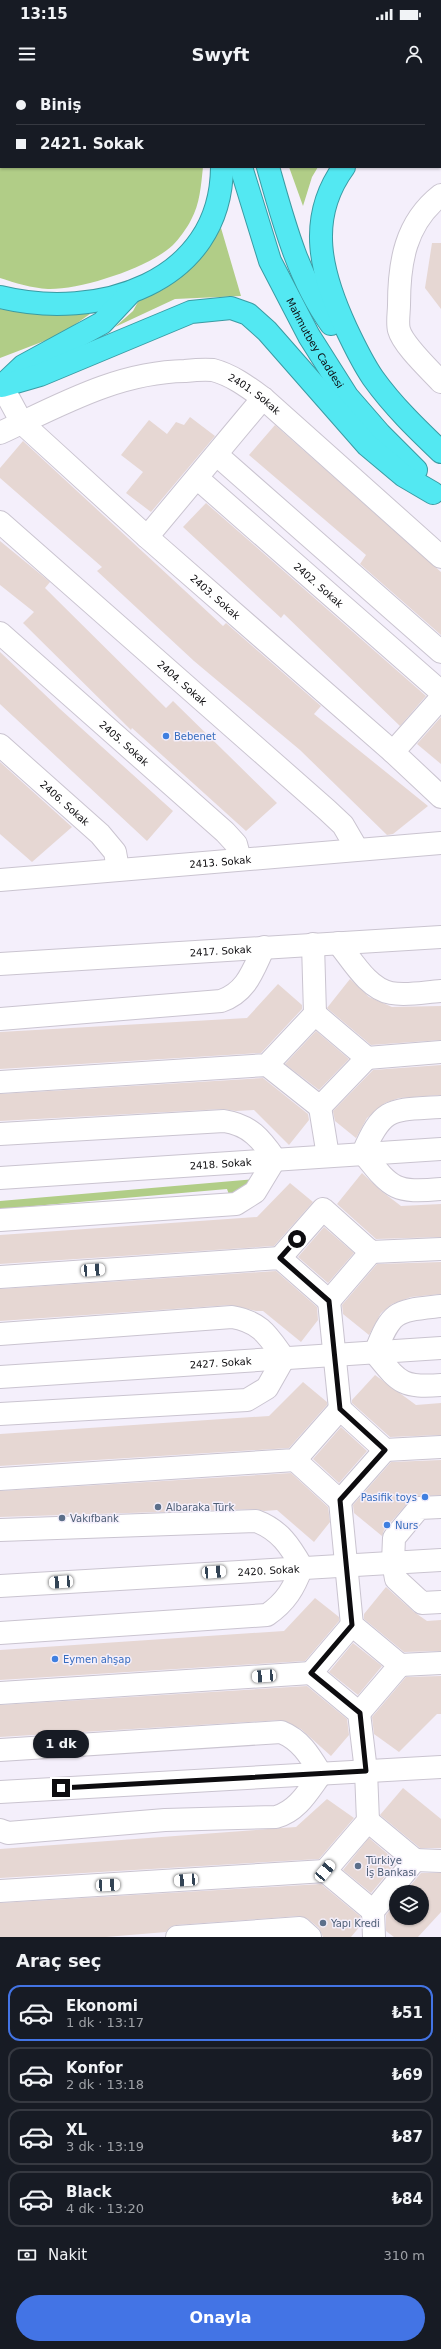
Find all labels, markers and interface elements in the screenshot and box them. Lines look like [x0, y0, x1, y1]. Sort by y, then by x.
text: 13:15 [20, 5, 68, 23]
icon: menu [16, 43, 38, 65]
icon: person [403, 43, 425, 65]
text: Swyft [192, 44, 249, 65]
text: Biniş [40, 96, 81, 114]
text: 2421. Sokak [40, 135, 144, 153]
street label: Mahmutbey Caddesi [285, 296, 346, 390]
street label: 2401. Sokak [227, 371, 283, 417]
street label: 2402. Sokak [292, 560, 346, 610]
street label: 2403. Sokak [188, 572, 242, 621]
street label: 2404. Sokak [155, 658, 209, 707]
street label: 2405. Sokak [98, 718, 151, 768]
marker: Bebenet [161, 731, 171, 741]
place label: Bebenet [174, 731, 216, 742]
street label: 2406. Sokak [38, 778, 92, 828]
street label: 2413. Sokak [189, 853, 252, 870]
street label: 2417. Sokak [189, 943, 252, 958]
street label: 2418. Sokak [189, 1156, 252, 1171]
route start [288, 1230, 306, 1248]
car [81, 1263, 105, 1277]
street label: 2427. Sokak [189, 1355, 252, 1370]
place label: Pasifik toys [361, 1492, 417, 1503]
marker: Pasifik toys [420, 1492, 430, 1502]
marker: Albaraka Türk [153, 1502, 163, 1512]
place label: Albaraka Türk [166, 1502, 234, 1513]
marker: Vakıfbank [57, 1513, 67, 1523]
place label: Vakıfbank [70, 1513, 119, 1524]
marker: Nurs [382, 1520, 392, 1530]
place label: Nurs [395, 1520, 418, 1531]
street label: 2420. Sokak [237, 1563, 300, 1577]
car [202, 1565, 226, 1579]
car [49, 1575, 73, 1589]
marker: Eymen ahşap [50, 1654, 60, 1664]
place label: Eymen ahşap [63, 1654, 131, 1665]
car [252, 1669, 276, 1683]
callout: 1 dk [33, 1730, 89, 1758]
text: 1 dk [45, 1736, 77, 1751]
route end [52, 1779, 70, 1797]
place label: Türkiye İş Bankası [365, 1855, 416, 1878]
car [313, 1858, 337, 1884]
marker: Türkiye İş Bankası [353, 1861, 363, 1871]
car [174, 1873, 198, 1887]
car [96, 1878, 120, 1892]
map controls [389, 1885, 429, 1925]
button: layers [389, 1885, 429, 1925]
marker: Yapı Kredi [318, 1918, 328, 1928]
place label: Yapı Kredi [330, 1918, 380, 1929]
text: Araç seç [16, 1950, 101, 1971]
icon: car [18, 1995, 54, 2031]
text: Ekonomi [66, 1997, 138, 2015]
text: ₺51 [392, 2004, 423, 2022]
text: 1 dk · 13:17 [66, 2015, 144, 2030]
icon: car [18, 2057, 54, 2093]
text: Konfor [66, 2059, 123, 2077]
text: ₺69 [392, 2066, 423, 2084]
text: 2 dk · 13:18 [66, 2077, 144, 2092]
icon: car [18, 2119, 54, 2155]
text: XL [66, 2121, 87, 2139]
text: ₺87 [392, 2128, 423, 2146]
text: 3 dk · 13:19 [66, 2139, 144, 2154]
icon: car [18, 2181, 54, 2217]
text: Black [66, 2183, 112, 2201]
text: ₺84 [392, 2190, 423, 2208]
text: 4 dk · 13:20 [66, 2201, 144, 2216]
icon: cash [16, 2244, 38, 2266]
text: Nakit [48, 2246, 87, 2264]
text: 310 m [383, 2248, 425, 2263]
button: Onayla [16, 2295, 425, 2341]

